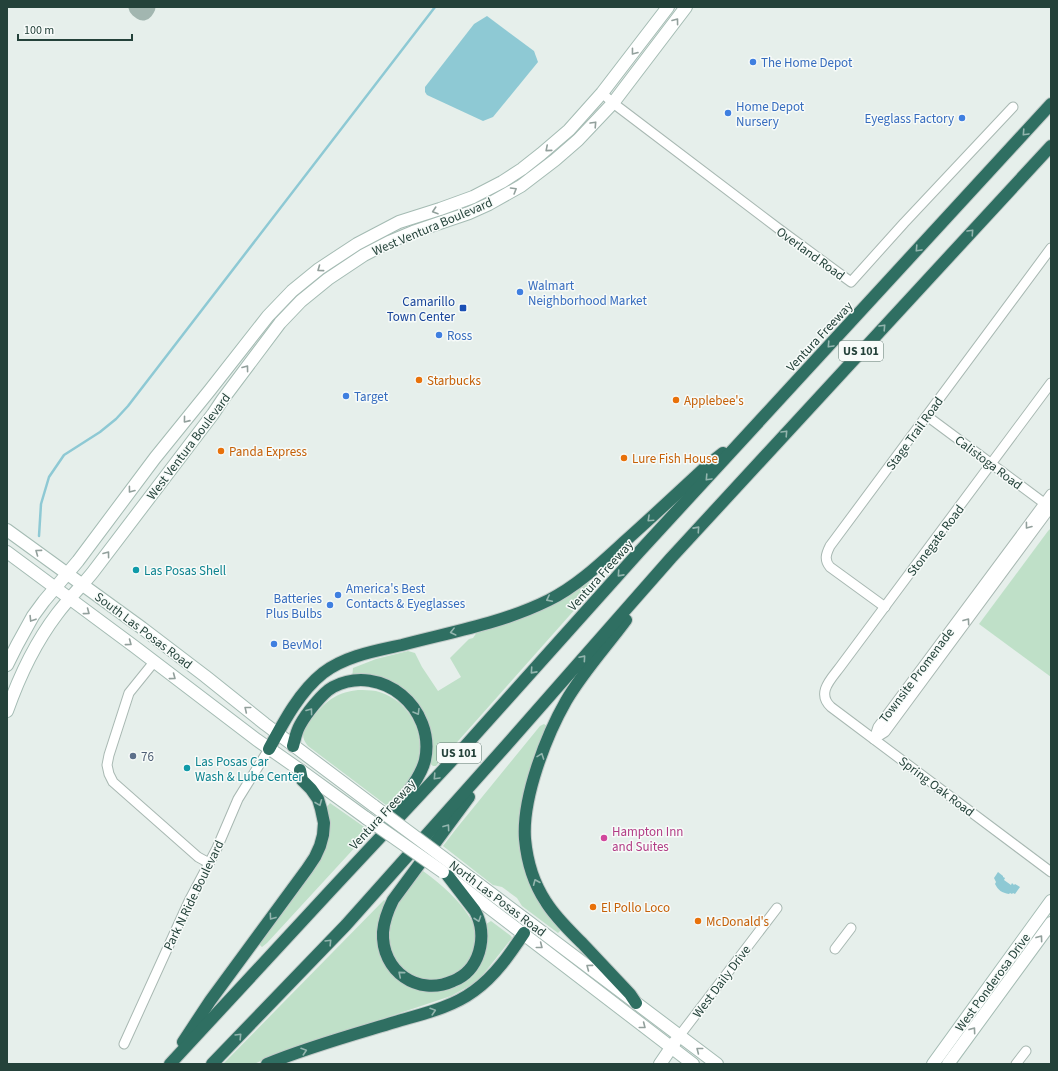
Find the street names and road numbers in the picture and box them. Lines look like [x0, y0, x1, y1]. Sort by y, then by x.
street label: West Ventura Boulevard [369, 193, 495, 260]
street label: Overland Road [773, 223, 848, 285]
street label: Ventura Freeway [782, 298, 857, 376]
road number: US 101 [839, 341, 883, 361]
street label: West Ventura Boulevard [143, 390, 235, 504]
street label: Stage Trail Road [882, 393, 948, 474]
street label: Calistoga Road [951, 431, 1026, 494]
street label: Stonegate Road [903, 501, 969, 580]
street label: Ventura Freeway [564, 536, 638, 615]
street label: South Las Posas Road [91, 588, 196, 674]
street label: Townsite Promenade [875, 624, 959, 727]
road number: US 101 [437, 743, 481, 763]
street label: Spring Oak Road [895, 752, 978, 821]
street label: Ventura Freeway [345, 776, 420, 854]
street label: Park N Ride Boulevard [159, 837, 228, 953]
street label: North Las Posas Road [445, 856, 550, 941]
street label: West Ponderosa Drive [951, 930, 1035, 1036]
street label: West Daily Drive [689, 942, 755, 1022]

